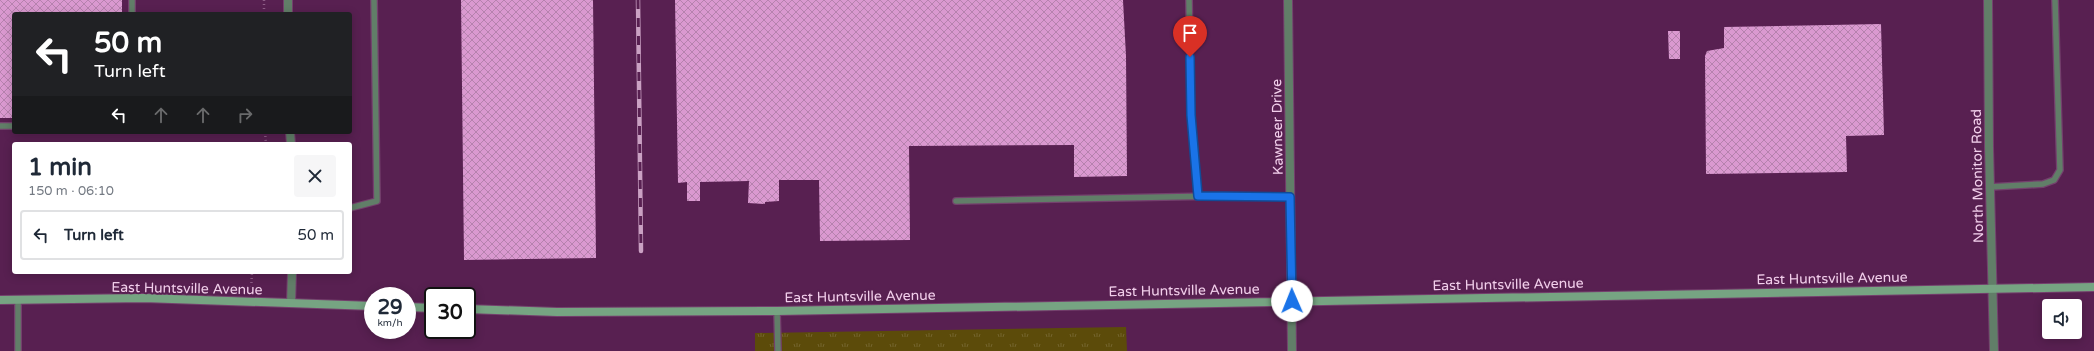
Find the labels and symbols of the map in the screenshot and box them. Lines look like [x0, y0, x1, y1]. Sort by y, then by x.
pin [1173, 16, 1207, 57]
street label: Kawneer Drive [1268, 79, 1287, 175]
street label: North Monitor Road [1968, 109, 1987, 243]
street label: East Huntsville Avenue [1756, 269, 1908, 288]
street label: East Huntsville Avenue [1432, 275, 1584, 294]
street label: East Huntsville Avenue [111, 279, 263, 298]
position arrow [1271, 280, 1313, 322]
street label: East Huntsville Avenue [1108, 281, 1260, 300]
speed limit sign: 30 [424, 287, 476, 339]
street label: East Huntsville Avenue [784, 287, 936, 306]

